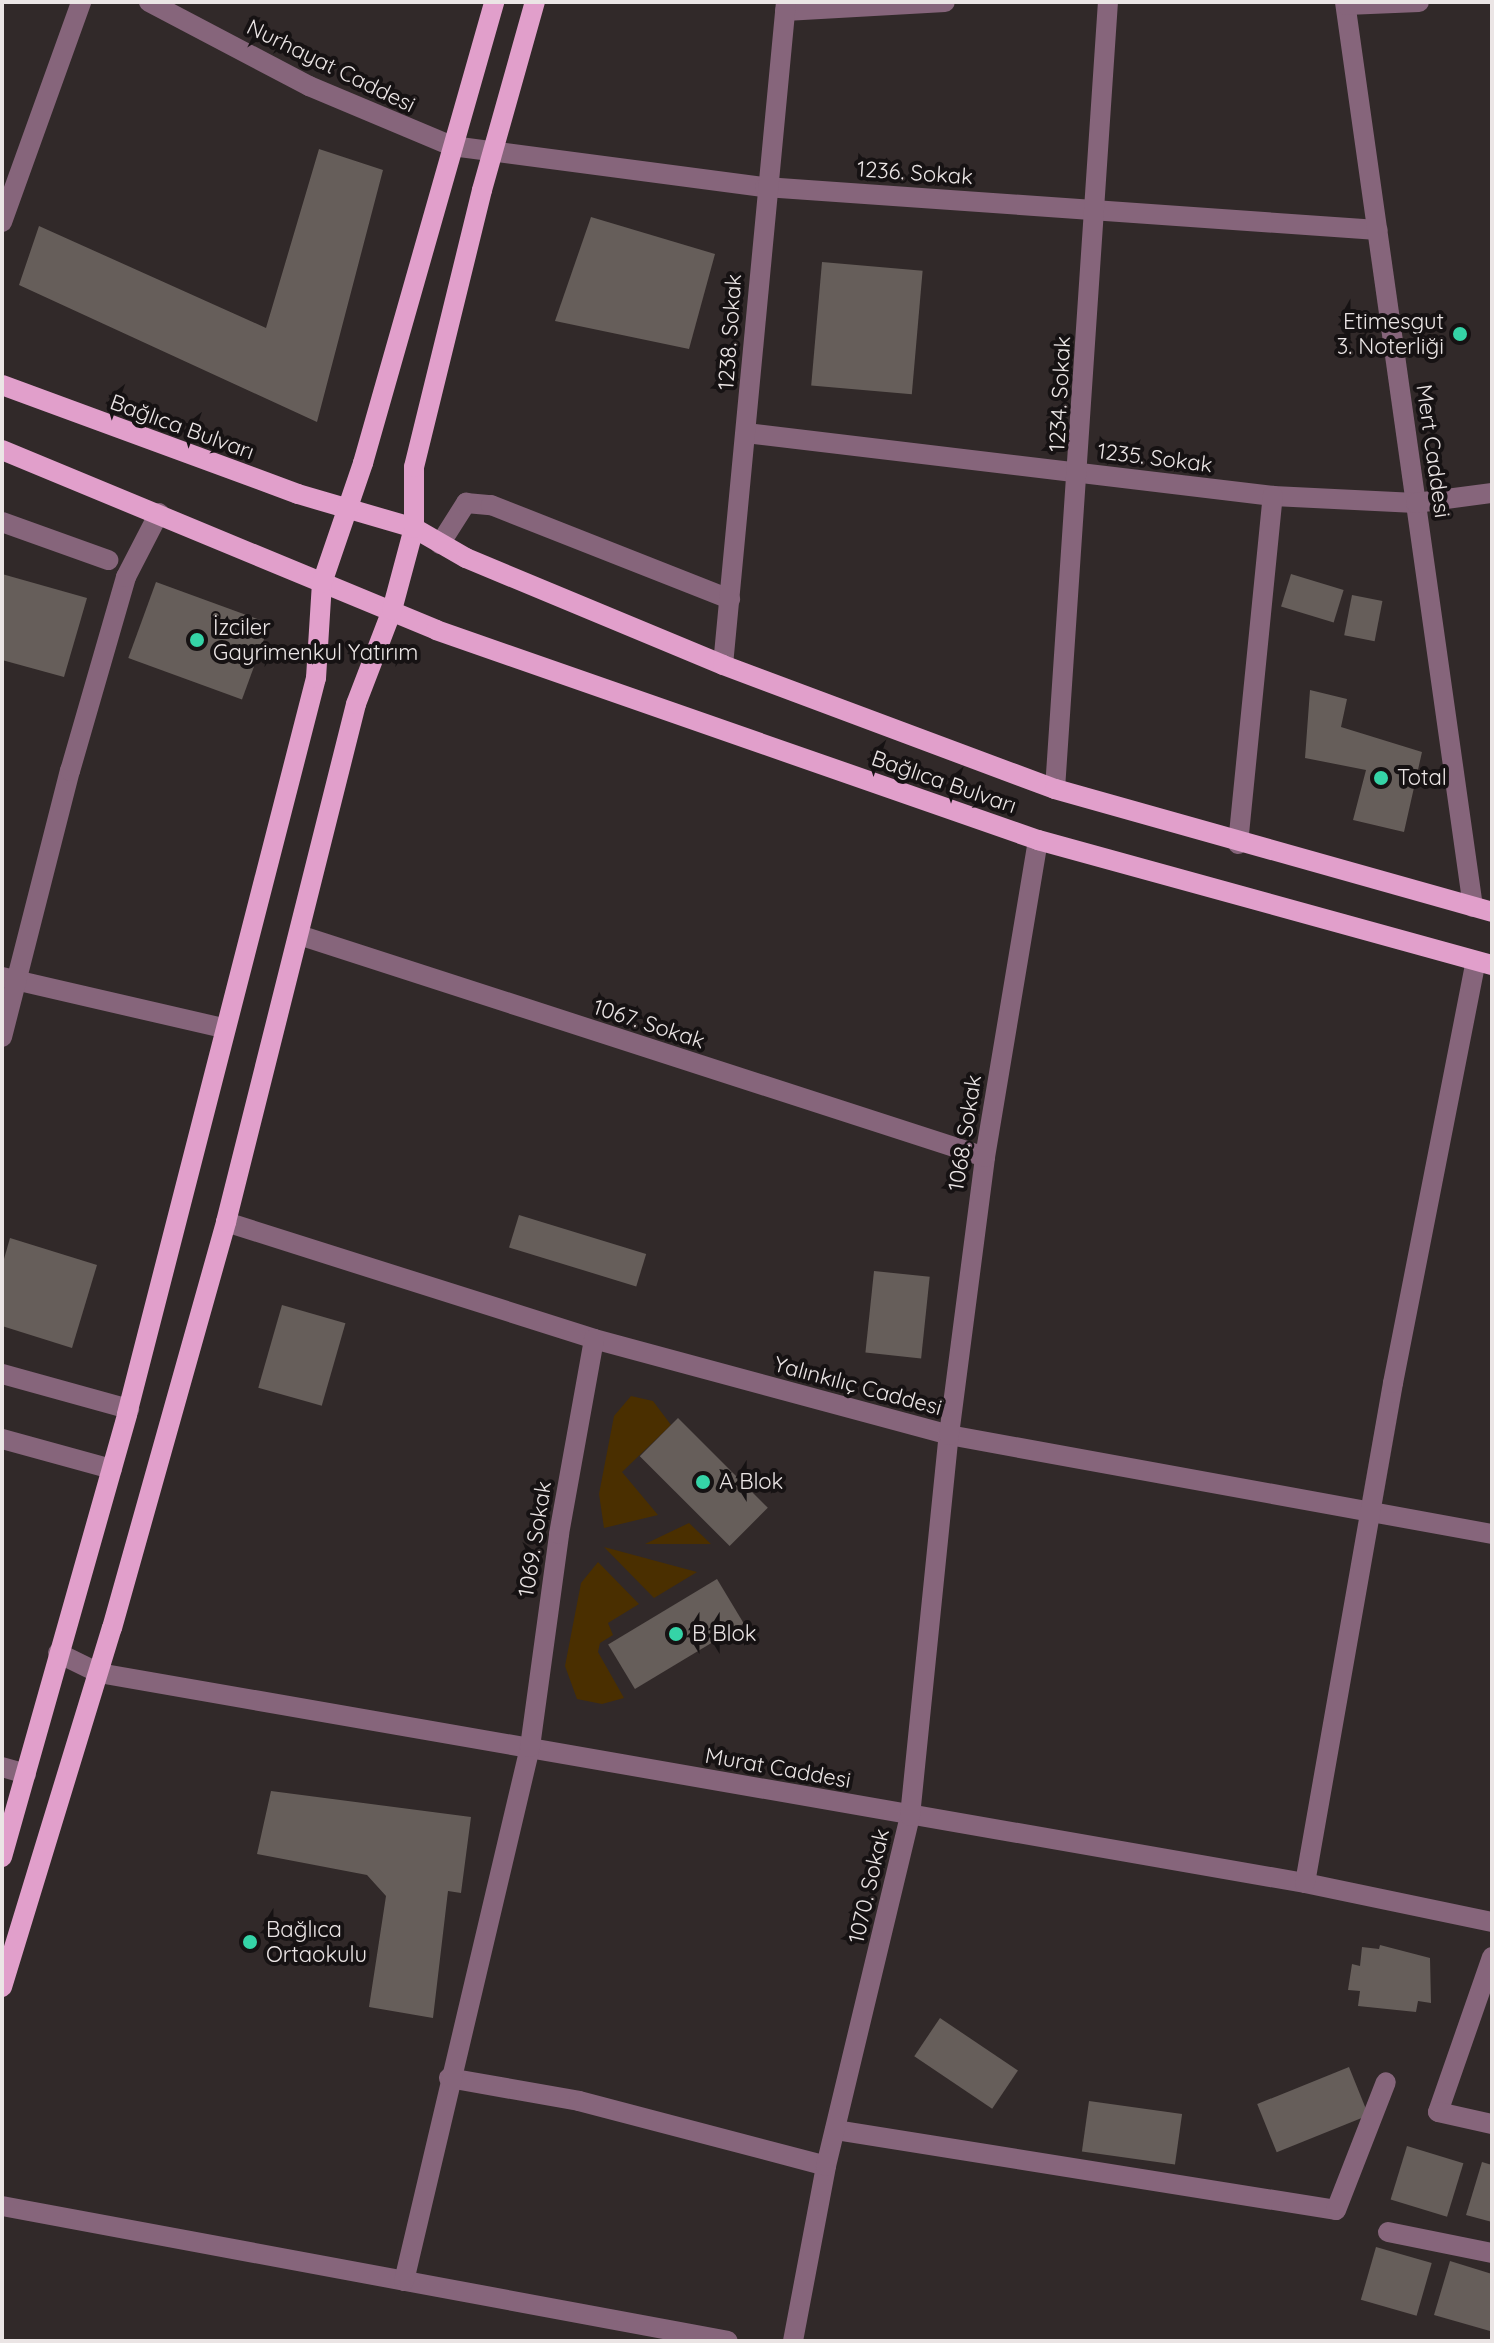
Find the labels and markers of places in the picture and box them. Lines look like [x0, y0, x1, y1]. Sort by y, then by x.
place label: Etimesgut 3. Noterliği [1337, 308, 1444, 360]
marker: Etimesgut 3. Noterliği [1451, 325, 1469, 343]
place label: İzciler Gayrimenkul Yatırım [213, 614, 418, 666]
marker: İzciler Gayrimenkul Yatırım [188, 631, 206, 649]
place label: Total [1397, 765, 1447, 791]
marker: Total [1372, 769, 1390, 787]
place label: A Blok [719, 1469, 783, 1495]
marker: A Blok [694, 1473, 712, 1491]
place label: B Blok [692, 1621, 756, 1647]
marker: B Blok [667, 1625, 685, 1643]
place label: Bağlıca Ortaokulu [266, 1916, 367, 1968]
marker: Bağlıca Ortaokulu [241, 1933, 259, 1951]

